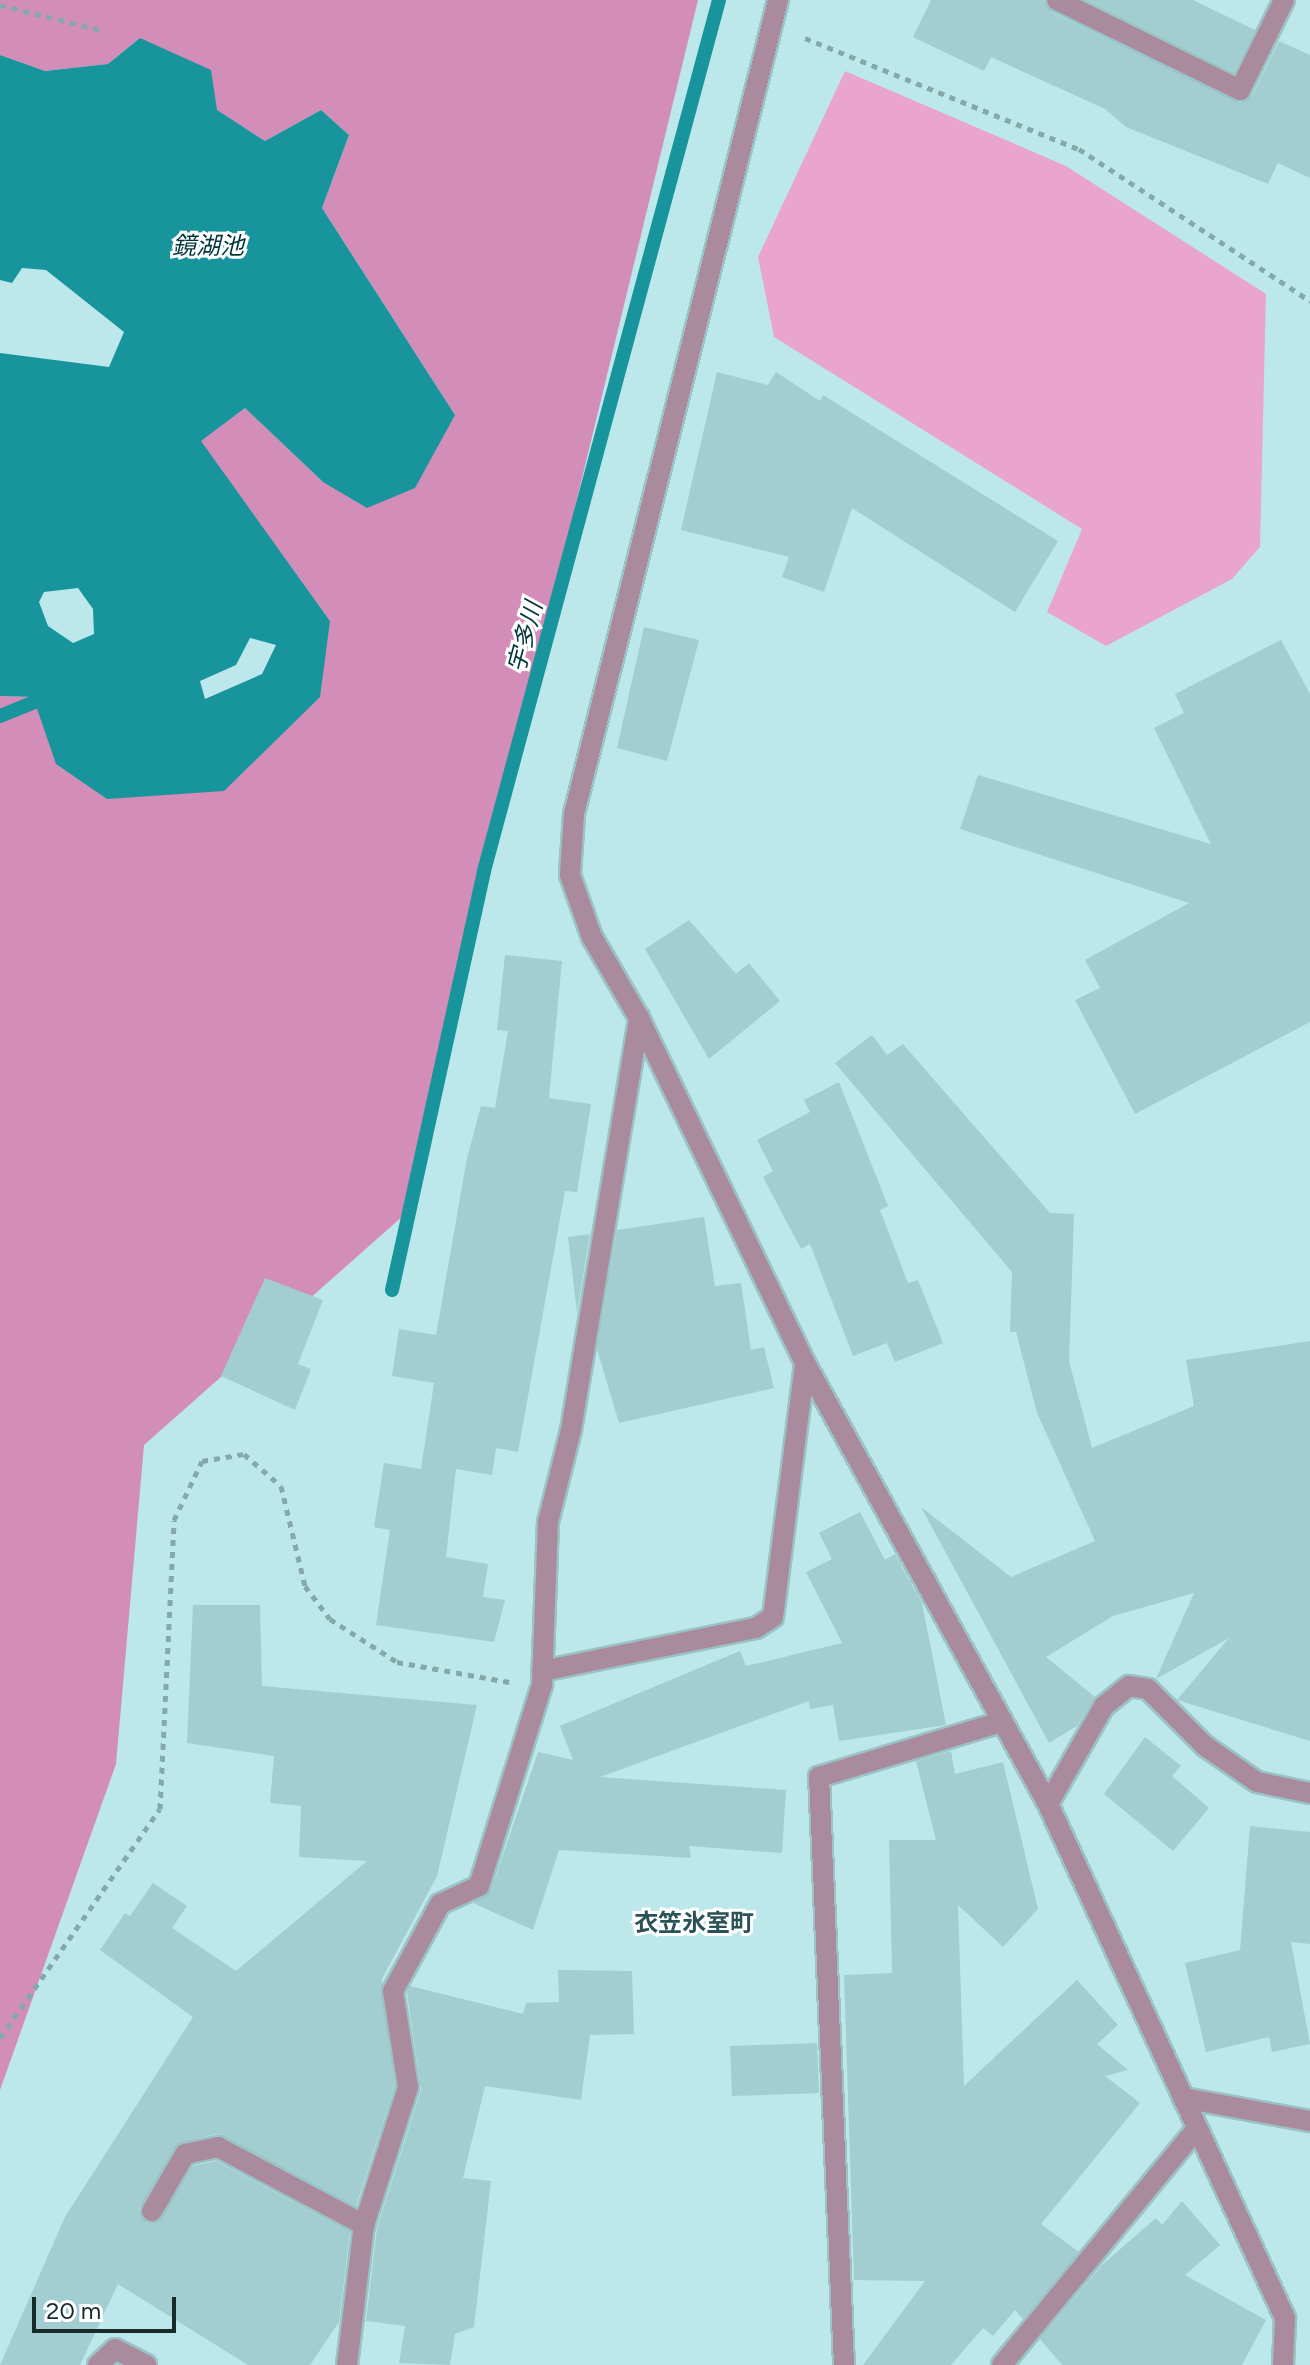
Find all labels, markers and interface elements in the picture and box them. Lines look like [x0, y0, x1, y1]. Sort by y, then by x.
water label: 鏡湖池 [172, 232, 244, 260]
water label: 宇多川 [502, 598, 548, 676]
district label: 衣笠氷室町 [634, 1909, 754, 1937]
scale bar [36, 2281, 180, 2331]
text: 20 m [46, 2296, 101, 2325]

